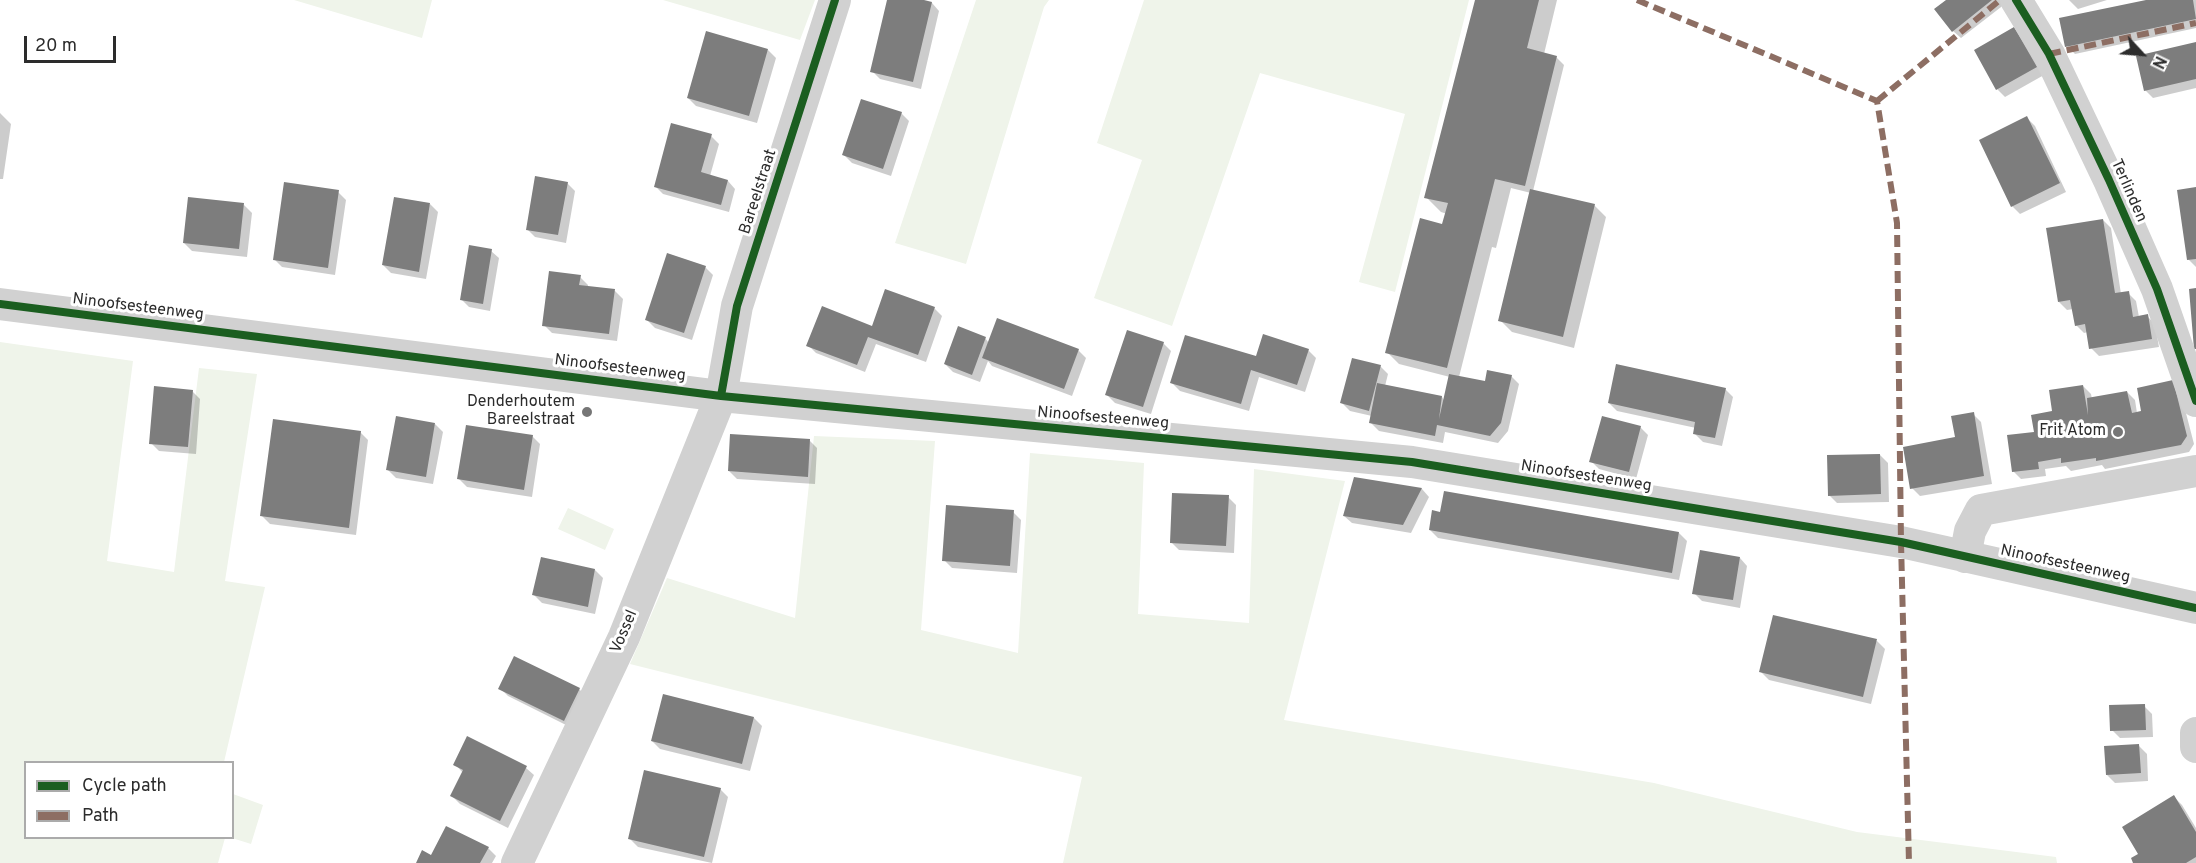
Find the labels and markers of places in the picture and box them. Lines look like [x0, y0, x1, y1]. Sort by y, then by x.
place label: Denderhoutem Bareelstraat [467, 393, 575, 431]
marker: Denderhoutem Bareelstraat [580, 405, 594, 419]
place label: Frit Atom [2039, 422, 2106, 442]
marker: Frit Atom [2111, 425, 2125, 439]

